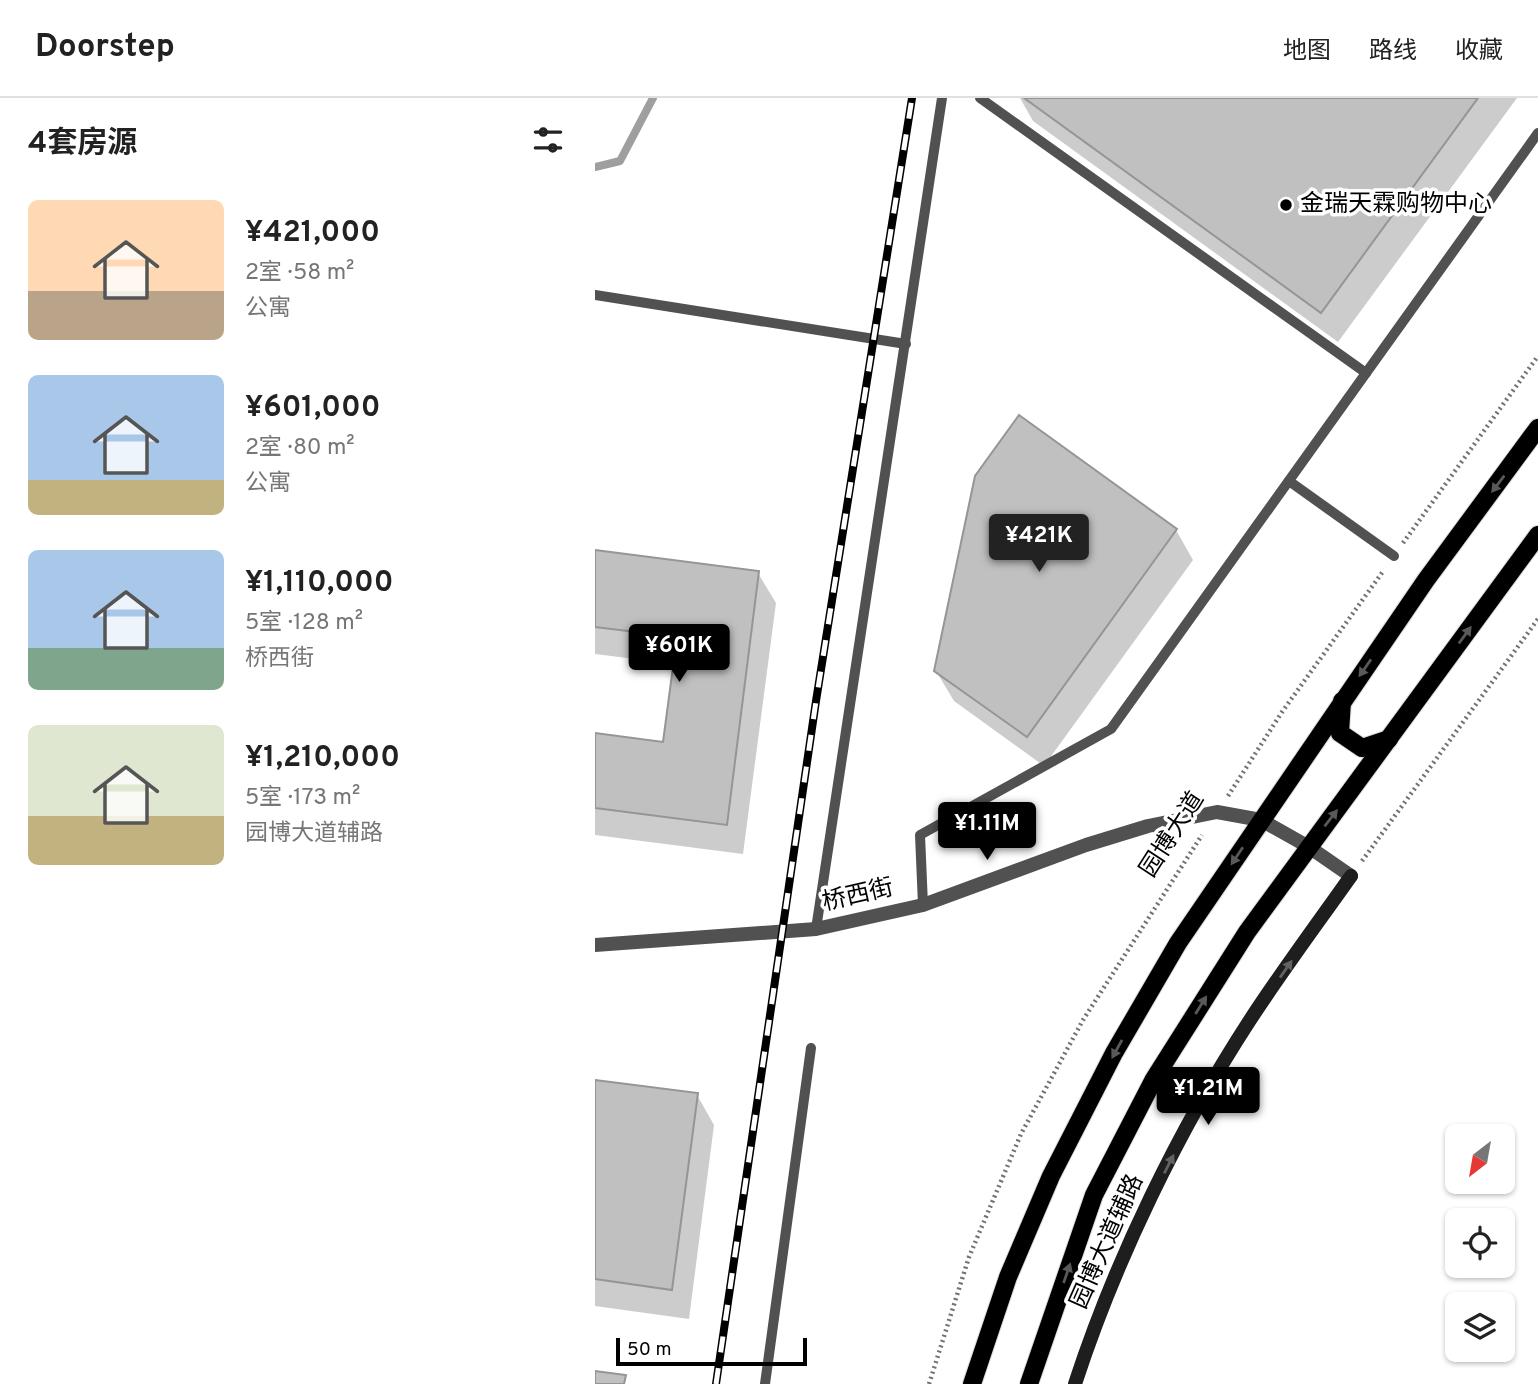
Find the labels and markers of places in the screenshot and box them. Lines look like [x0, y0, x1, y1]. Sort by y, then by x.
place label: 金瑞天霖购物中心 [1300, 190, 1492, 220]
marker: 金瑞天霖购物中心 [1278, 197, 1294, 213]
pin: ¥421K [990, 514, 1088, 574]
pin: ¥601K [630, 624, 728, 684]
pin: ¥1.11M [930, 802, 1044, 862]
pin: ¥1.21M [1151, 1068, 1265, 1127]

